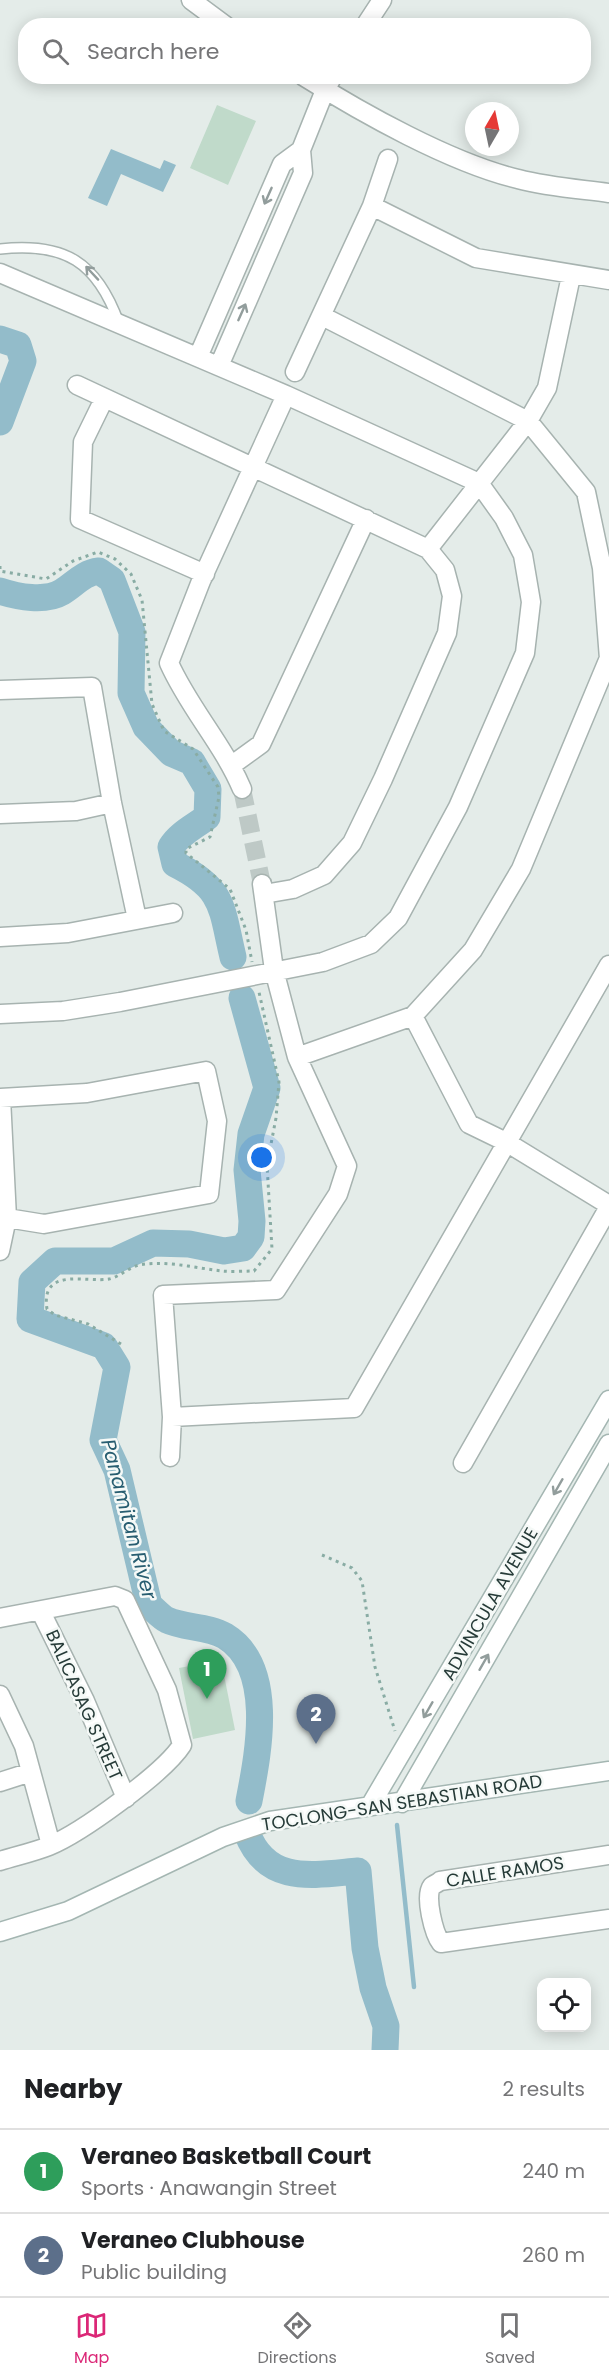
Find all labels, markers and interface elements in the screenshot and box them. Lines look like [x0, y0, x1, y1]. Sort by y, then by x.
search box [18, 18, 591, 84]
icon: search [39, 35, 72, 68]
text: Search here [87, 36, 220, 67]
north arrow [465, 102, 519, 156]
one-way arrow [262, 187, 273, 205]
one-way arrow [85, 266, 99, 281]
one-way arrow [237, 304, 249, 322]
your location [247, 1143, 276, 1172]
water label: Panamitan River [94, 1436, 164, 1603]
one-way arrow [552, 1478, 564, 1495]
street label: ADVINCULA AVENUE [436, 1523, 544, 1685]
street label: BALICASAG STREET [40, 1626, 129, 1784]
pin: 1 [188, 1650, 226, 1699]
one-way arrow [479, 1653, 490, 1671]
pin: 2 [296, 1694, 336, 1744]
one-way arrow [421, 1701, 433, 1718]
street label: TOCLONG-SAN SEBASTIAN ROAD [260, 1768, 544, 1837]
street label: CALLE RAMOS [444, 1850, 566, 1893]
map controls [537, 1978, 591, 2032]
button: locate [537, 1978, 591, 2032]
text: Nearby [24, 2071, 122, 2107]
text: 2 results [502, 2075, 585, 2103]
text: Veraneo Basketball Court [81, 2141, 371, 2172]
text: 1 [40, 2157, 47, 2185]
text: 240 m [522, 2157, 585, 2185]
text: Sports · Anawangin Street [81, 2174, 337, 2202]
text: Veraneo Clubhouse [81, 2225, 305, 2256]
text: 2 [38, 2241, 49, 2269]
text: 260 m [522, 2241, 585, 2269]
text: Public building [81, 2258, 227, 2286]
tab: Map [74, 2309, 109, 2370]
tab: Directions [258, 2309, 337, 2370]
tab: Saved [485, 2309, 535, 2370]

